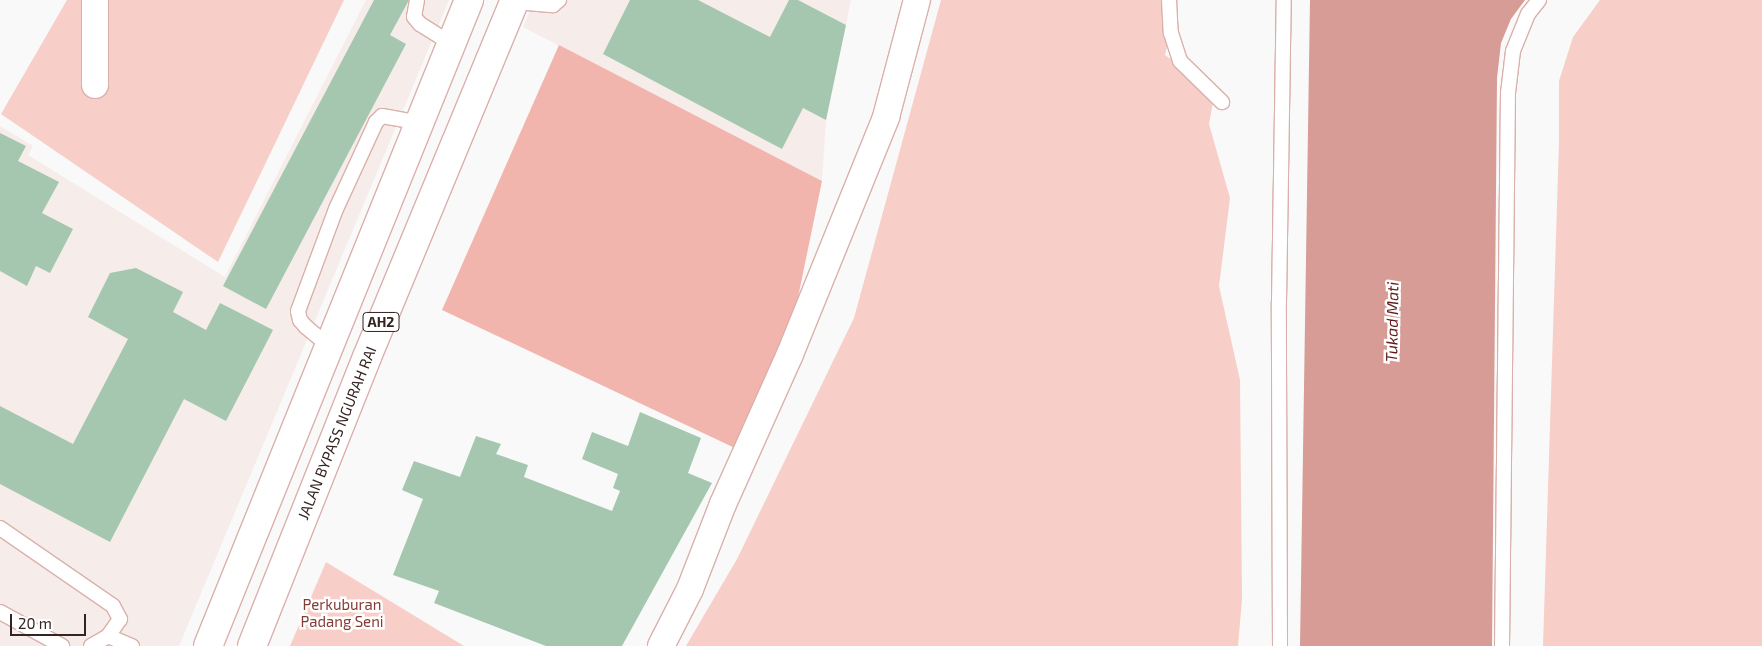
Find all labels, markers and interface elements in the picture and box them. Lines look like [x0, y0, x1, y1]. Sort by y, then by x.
water label: Tukad Mati [1382, 282, 1402, 362]
road number: AH2 [362, 311, 400, 334]
street label: JALAN BYPASS NGURAH RAI [294, 344, 380, 522]
park label: Perkuburan Padang Seni [300, 595, 384, 630]
scale bar [12, 604, 89, 636]
text: 20 m [18, 614, 52, 632]

